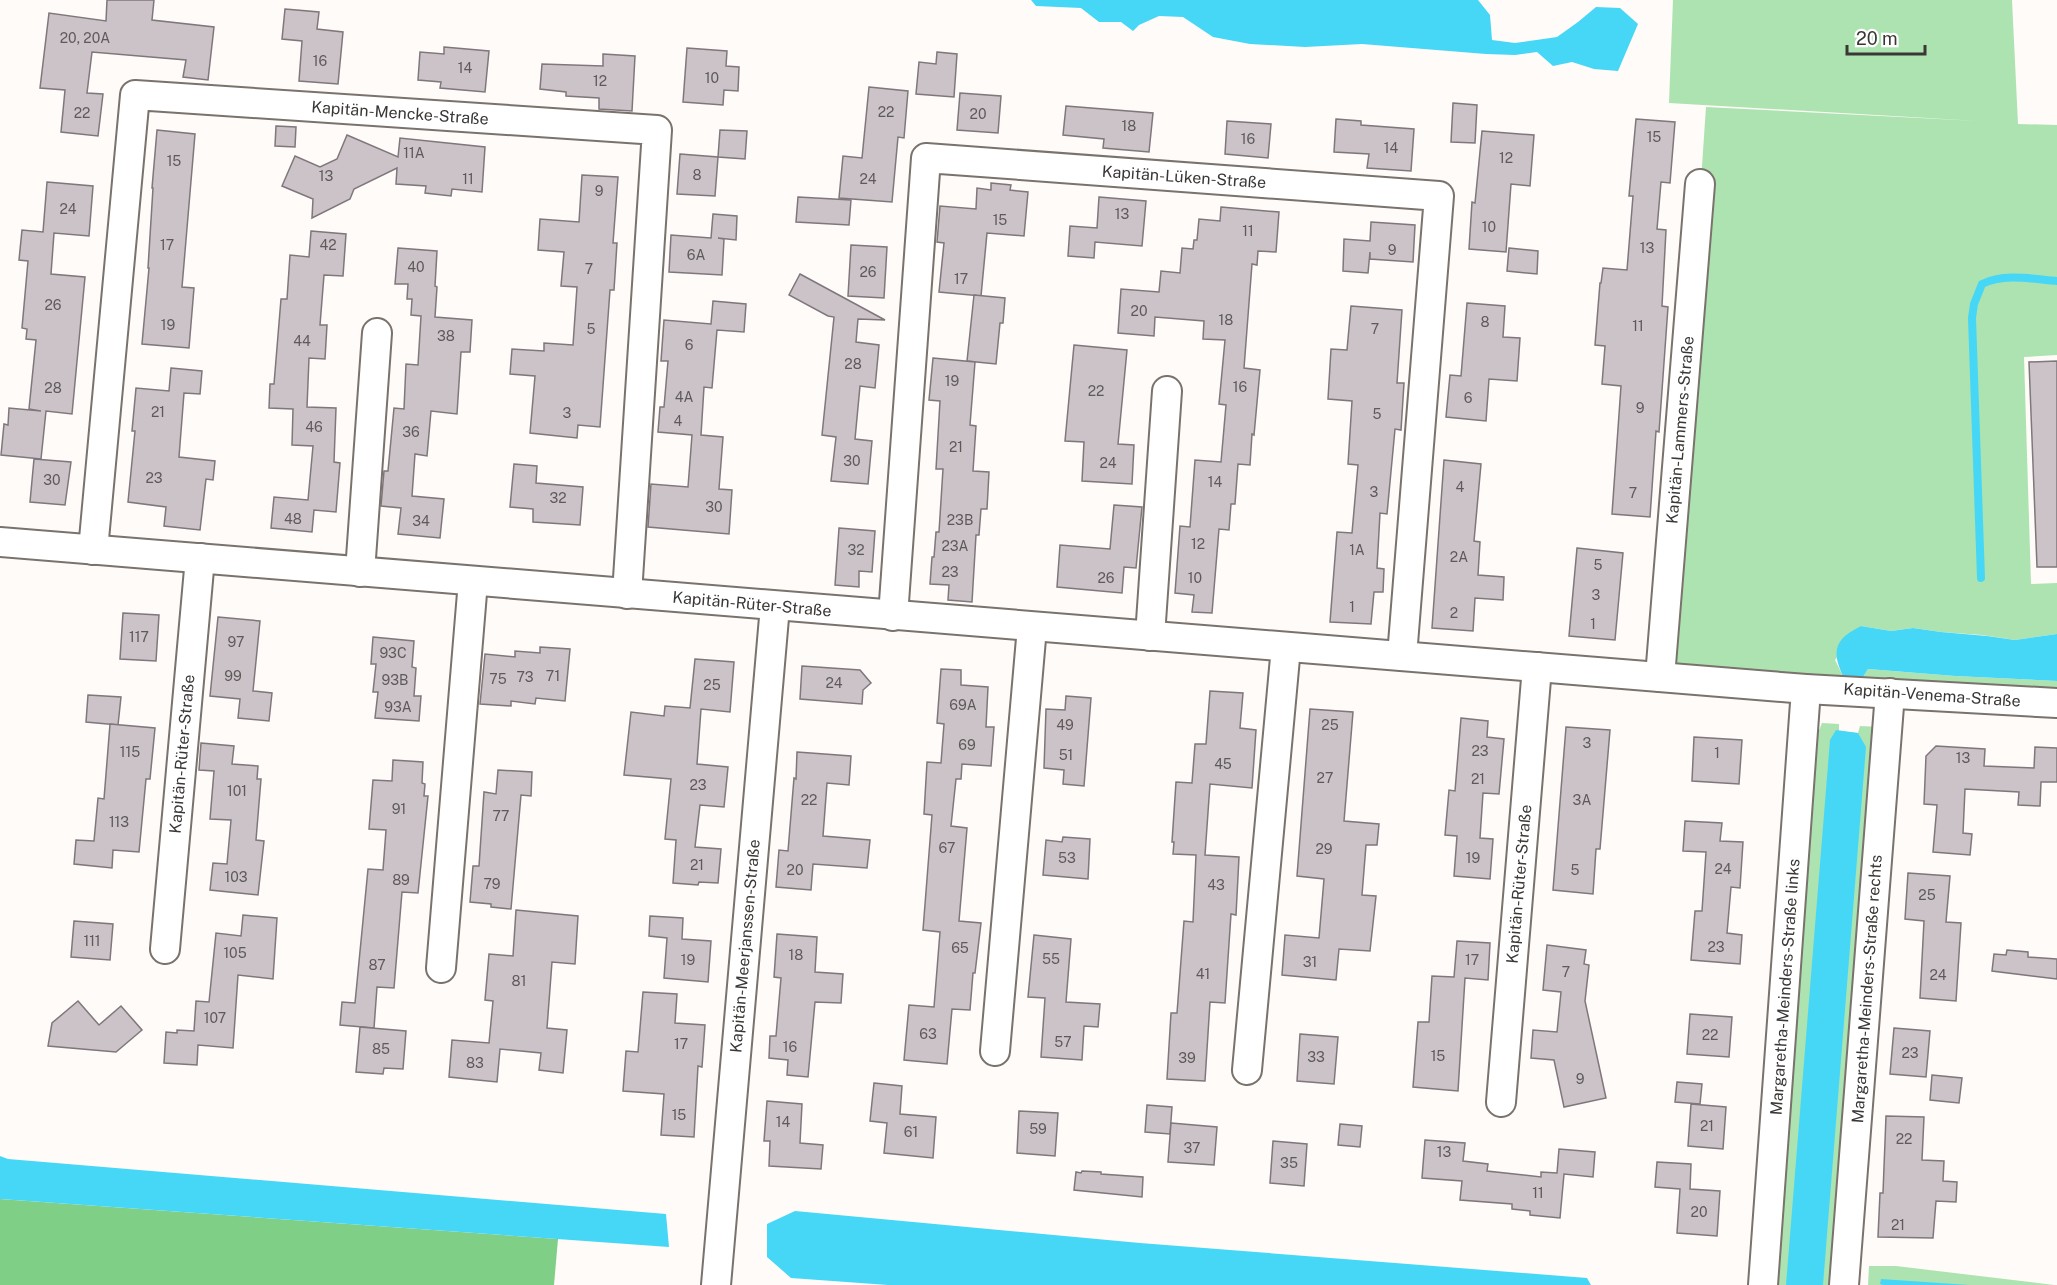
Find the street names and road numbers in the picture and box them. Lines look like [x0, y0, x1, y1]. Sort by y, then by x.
street label: Kapitän-Mencke-Straße [311, 97, 489, 129]
street label: Kapitän-Lüken-Straße [1101, 162, 1267, 192]
street label: Kapitän-Lammers-Straße [1662, 335, 1698, 525]
street label: Kapitän-Rüter-Straße [672, 588, 832, 620]
street label: Kapitän-Rüter-Straße [166, 674, 198, 834]
street label: Kapitän-Venema-Straße [1843, 679, 2021, 711]
street label: Kapitän-Rüter-Straße [1503, 804, 1535, 964]
street label: Kapitän-Meerjanssen-Straße [726, 839, 764, 1053]
street label: Margaretha-Meinders-Straße rechts [1848, 854, 1886, 1124]
street label: Margaretha-Meinders-Straße links [1767, 858, 1803, 1116]

